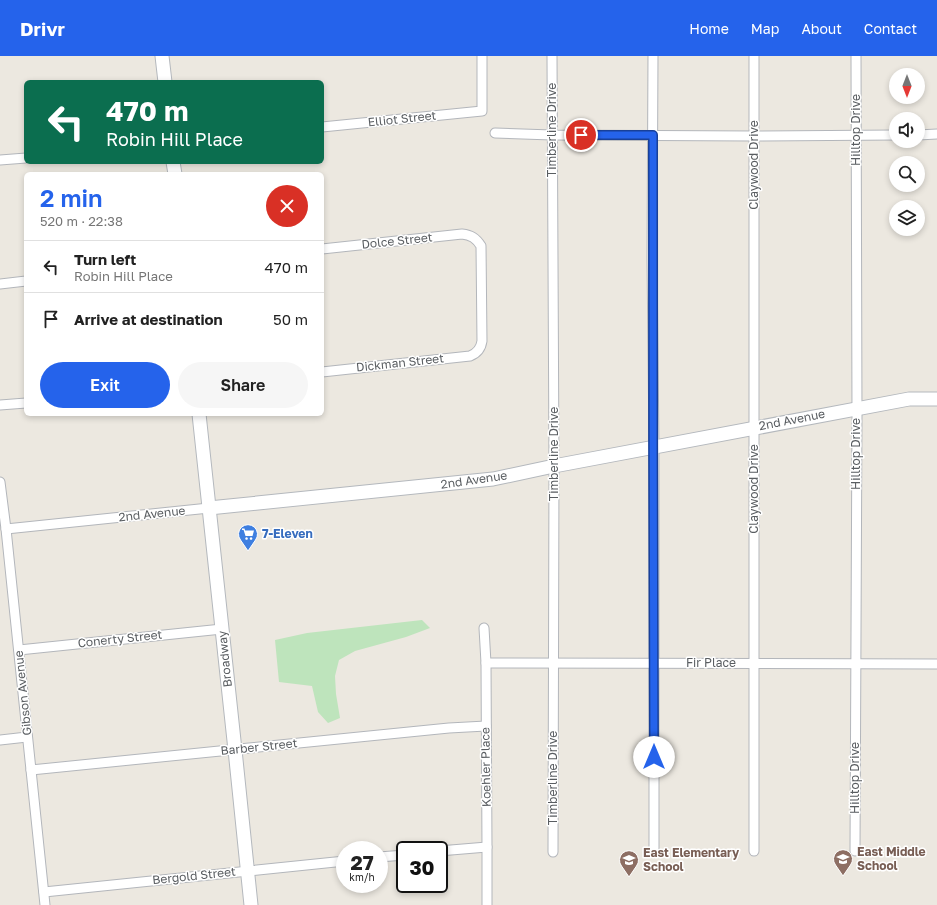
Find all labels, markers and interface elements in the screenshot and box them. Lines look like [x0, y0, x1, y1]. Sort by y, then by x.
text: Drivr [20, 17, 65, 40]
text: Home [689, 20, 729, 37]
text: Map [751, 20, 779, 37]
text: About [801, 20, 842, 37]
text: Contact [864, 20, 917, 37]
north arrow [889, 68, 925, 104]
map controls [889, 68, 925, 236]
street label: Timberline Drive [544, 83, 559, 177]
text: 470 m [106, 94, 188, 127]
street label: Hilltop Drive [848, 94, 863, 166]
icon: left [40, 96, 92, 148]
street label: Elliot Street [367, 107, 437, 130]
button: sound [889, 112, 925, 148]
pin [564, 118, 598, 152]
street label: Claywood Drive [746, 120, 761, 210]
icon: arrive [570, 124, 592, 146]
text: Robin Hill Place [106, 128, 243, 150]
button: search [889, 156, 925, 192]
text: 2 min [40, 183, 102, 212]
button: close [266, 185, 308, 227]
button: layers [889, 200, 925, 236]
text: 520 m · 22:38 [40, 213, 123, 229]
street label: Dolce Street [361, 229, 433, 252]
text: Turn left [74, 250, 136, 268]
icon: left [40, 256, 62, 278]
text: 470 m [265, 258, 308, 276]
text: Robin Hill Place [74, 268, 173, 284]
icon: arrive [40, 308, 62, 330]
text: Arrive at destination [74, 310, 223, 328]
text: 50 m [273, 310, 308, 328]
street label: Dickman Street [355, 350, 445, 375]
button: Exit [40, 362, 170, 408]
button: Share [178, 362, 308, 408]
street label: 2nd Avenue [758, 406, 826, 433]
street label: Timberline Drive [546, 407, 561, 501]
street label: Hilltop Drive [848, 418, 863, 490]
street label: Claywood Drive [746, 444, 761, 534]
street label: 2nd Avenue [440, 467, 508, 492]
street label: 2nd Avenue [118, 503, 186, 524]
supermarket icon: 7-Eleven [237, 523, 259, 551]
place label: 7-Eleven [262, 526, 313, 541]
street label: Conerty Street [77, 627, 163, 650]
street label: Broadway [214, 630, 235, 688]
street label: Gibson Avenue [11, 650, 34, 736]
street label: Fir Place [686, 655, 736, 670]
street label: Koehler Place [477, 727, 494, 807]
street label: Timberline Drive [545, 731, 560, 825]
street label: Barber Street [220, 735, 298, 758]
position arrow [633, 736, 675, 778]
street label: Hilltop Drive [847, 742, 862, 814]
speed limit sign: 30 [396, 841, 448, 893]
place label: East Middle School [857, 844, 926, 873]
place label: East Elementary School [643, 845, 740, 874]
school or university icon: East Middle School [832, 848, 854, 876]
school or university icon: East Elementary School [618, 849, 640, 877]
text: 27 [350, 850, 374, 874]
street label: Bergold Street [152, 864, 237, 887]
text: km/h [349, 871, 375, 883]

